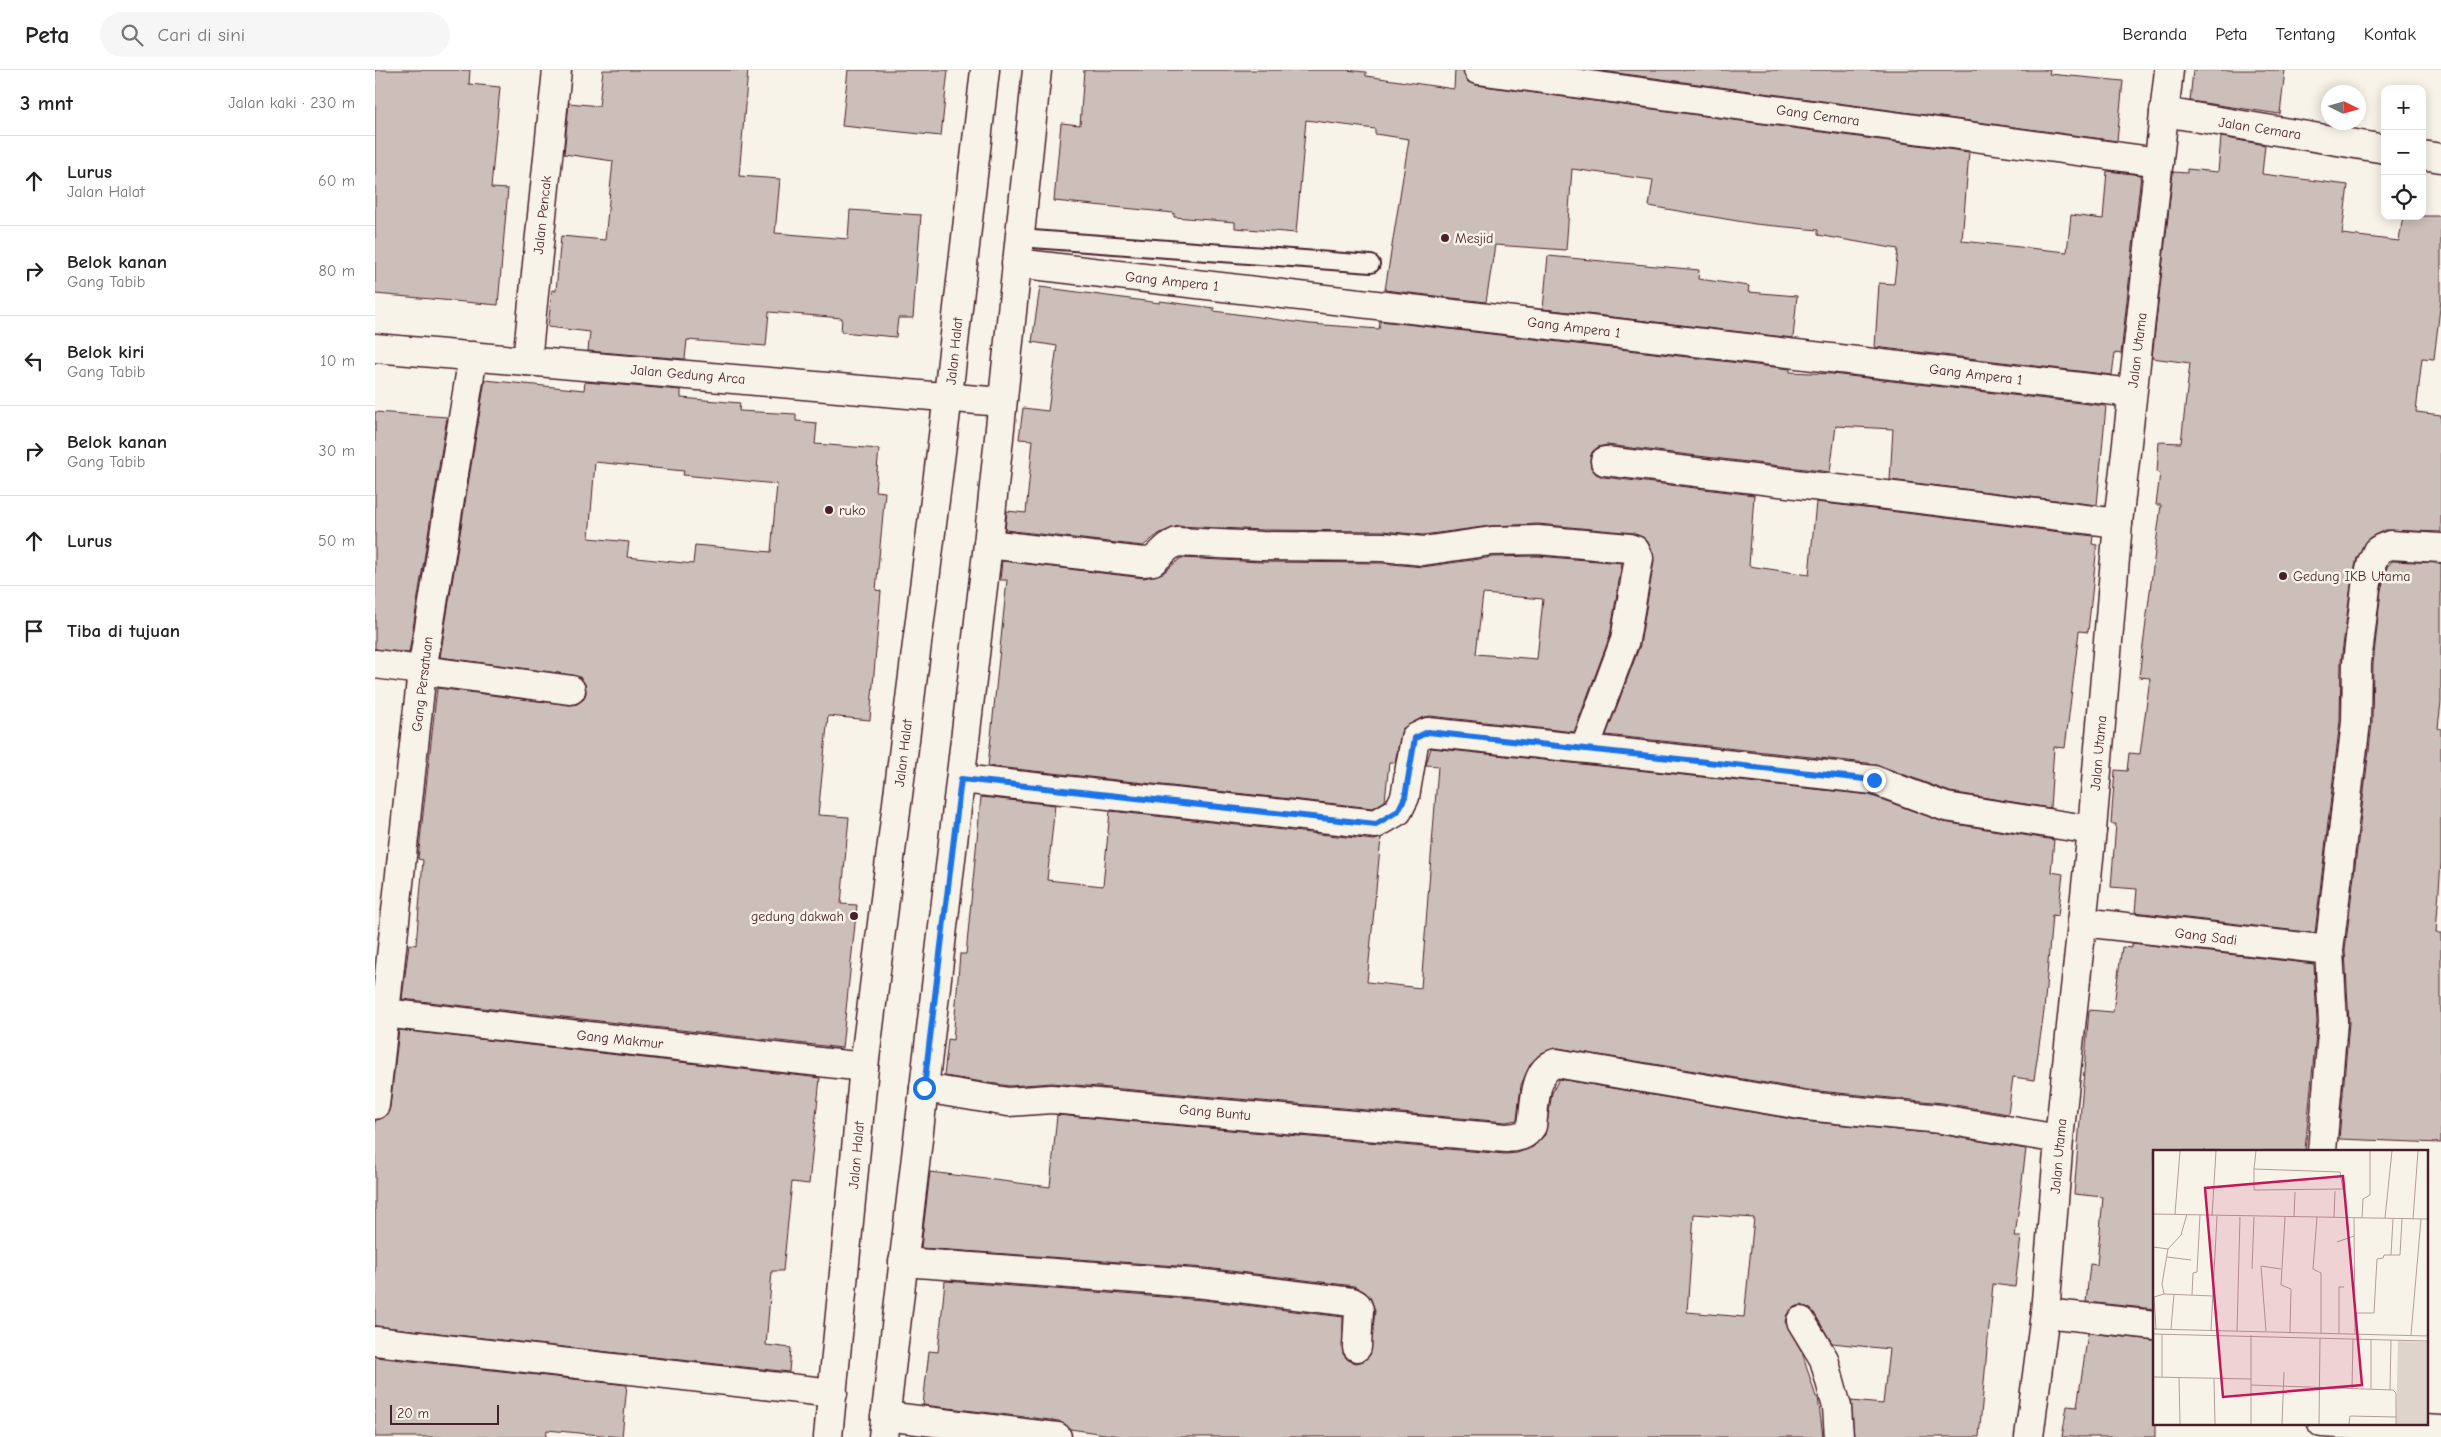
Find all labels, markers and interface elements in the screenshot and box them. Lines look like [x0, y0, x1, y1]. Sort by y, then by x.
search box [100, 12, 450, 57]
text: Peta [25, 21, 70, 49]
icon: search [118, 21, 146, 49]
text: Cari di sini [158, 24, 245, 46]
text: Beranda [2122, 24, 2187, 45]
text: Peta [2215, 24, 2247, 45]
text: Tentang [2275, 24, 2336, 45]
text: Kontak [2364, 24, 2416, 45]
north arrow [2321, 85, 2366, 130]
map controls [2381, 85, 2426, 220]
button: + [2381, 85, 2426, 130]
text: 3 mnt [20, 91, 73, 115]
text: Jalan kaki · 230 m [228, 94, 355, 112]
street label: Gang Cemara [1775, 101, 1861, 130]
street label: Jalan Cemara [2217, 114, 2302, 143]
button: − [2381, 130, 2426, 175]
text: Lurus [67, 161, 112, 183]
icon: ahead [20, 167, 48, 195]
text: 60 m [318, 172, 355, 190]
street label: Jalan Pencak [530, 175, 555, 255]
button: locate [2381, 175, 2426, 220]
text: Jalan Halat [67, 183, 145, 201]
place label: Mesjid [1455, 230, 1493, 247]
marker: Mesjid [1439, 232, 1451, 244]
text: Belok kanan [67, 251, 167, 273]
icon: right [20, 257, 48, 285]
text: 80 m [318, 262, 355, 280]
street label: Gang Ampera 1 [1124, 268, 1220, 295]
text: Gang Tabib [67, 273, 145, 291]
street label: Jalan Utama [2124, 311, 2151, 389]
street label: Gang Ampera 1 [1526, 313, 1622, 342]
street label: Jalan Halat [942, 315, 967, 386]
text: Belok kiri [67, 341, 144, 363]
icon: left [20, 347, 48, 375]
text: 10 m [320, 352, 355, 370]
street label: Gang Ampera 1 [1928, 360, 2024, 389]
street label: Jalan Gedung Arca [630, 361, 746, 388]
text: Gang Tabib [67, 363, 145, 381]
text: Belok kanan [67, 431, 167, 453]
icon: right [20, 437, 48, 465]
text: 30 m [319, 442, 355, 460]
text: Gang Tabib [67, 453, 145, 471]
place label: ruko [839, 502, 866, 519]
marker: ruko [823, 504, 835, 516]
icon: ahead [20, 527, 48, 555]
text: Lurus [67, 530, 112, 552]
text: 50 m [318, 532, 355, 550]
place label: Gedung IKB Utama [2293, 568, 2410, 585]
marker: Gedung IKB Utama [2277, 570, 2289, 582]
icon: arrive [20, 617, 48, 645]
text: Tiba di tujuan [67, 620, 180, 642]
street label: Gang Persatuan [408, 635, 437, 733]
street label: Jalan Utama [2087, 715, 2110, 791]
street label: Jalan Halat [891, 717, 916, 788]
route end [1863, 769, 1886, 792]
place label: gedung dakwah [751, 908, 844, 925]
marker: gedung dakwah [848, 910, 860, 922]
street label: Gang Sadi [2174, 924, 2238, 949]
street label: Gang Makmur [576, 1026, 665, 1053]
route start [913, 1077, 936, 1100]
street label: Gang Buntu [1178, 1101, 1251, 1124]
street label: Jalan Utama [2047, 1118, 2070, 1194]
street label: Jalan Halat [845, 1119, 868, 1190]
inset map [2153, 1150, 2429, 1424]
scale bar [390, 1402, 499, 1425]
text: 20 m [397, 1405, 429, 1422]

